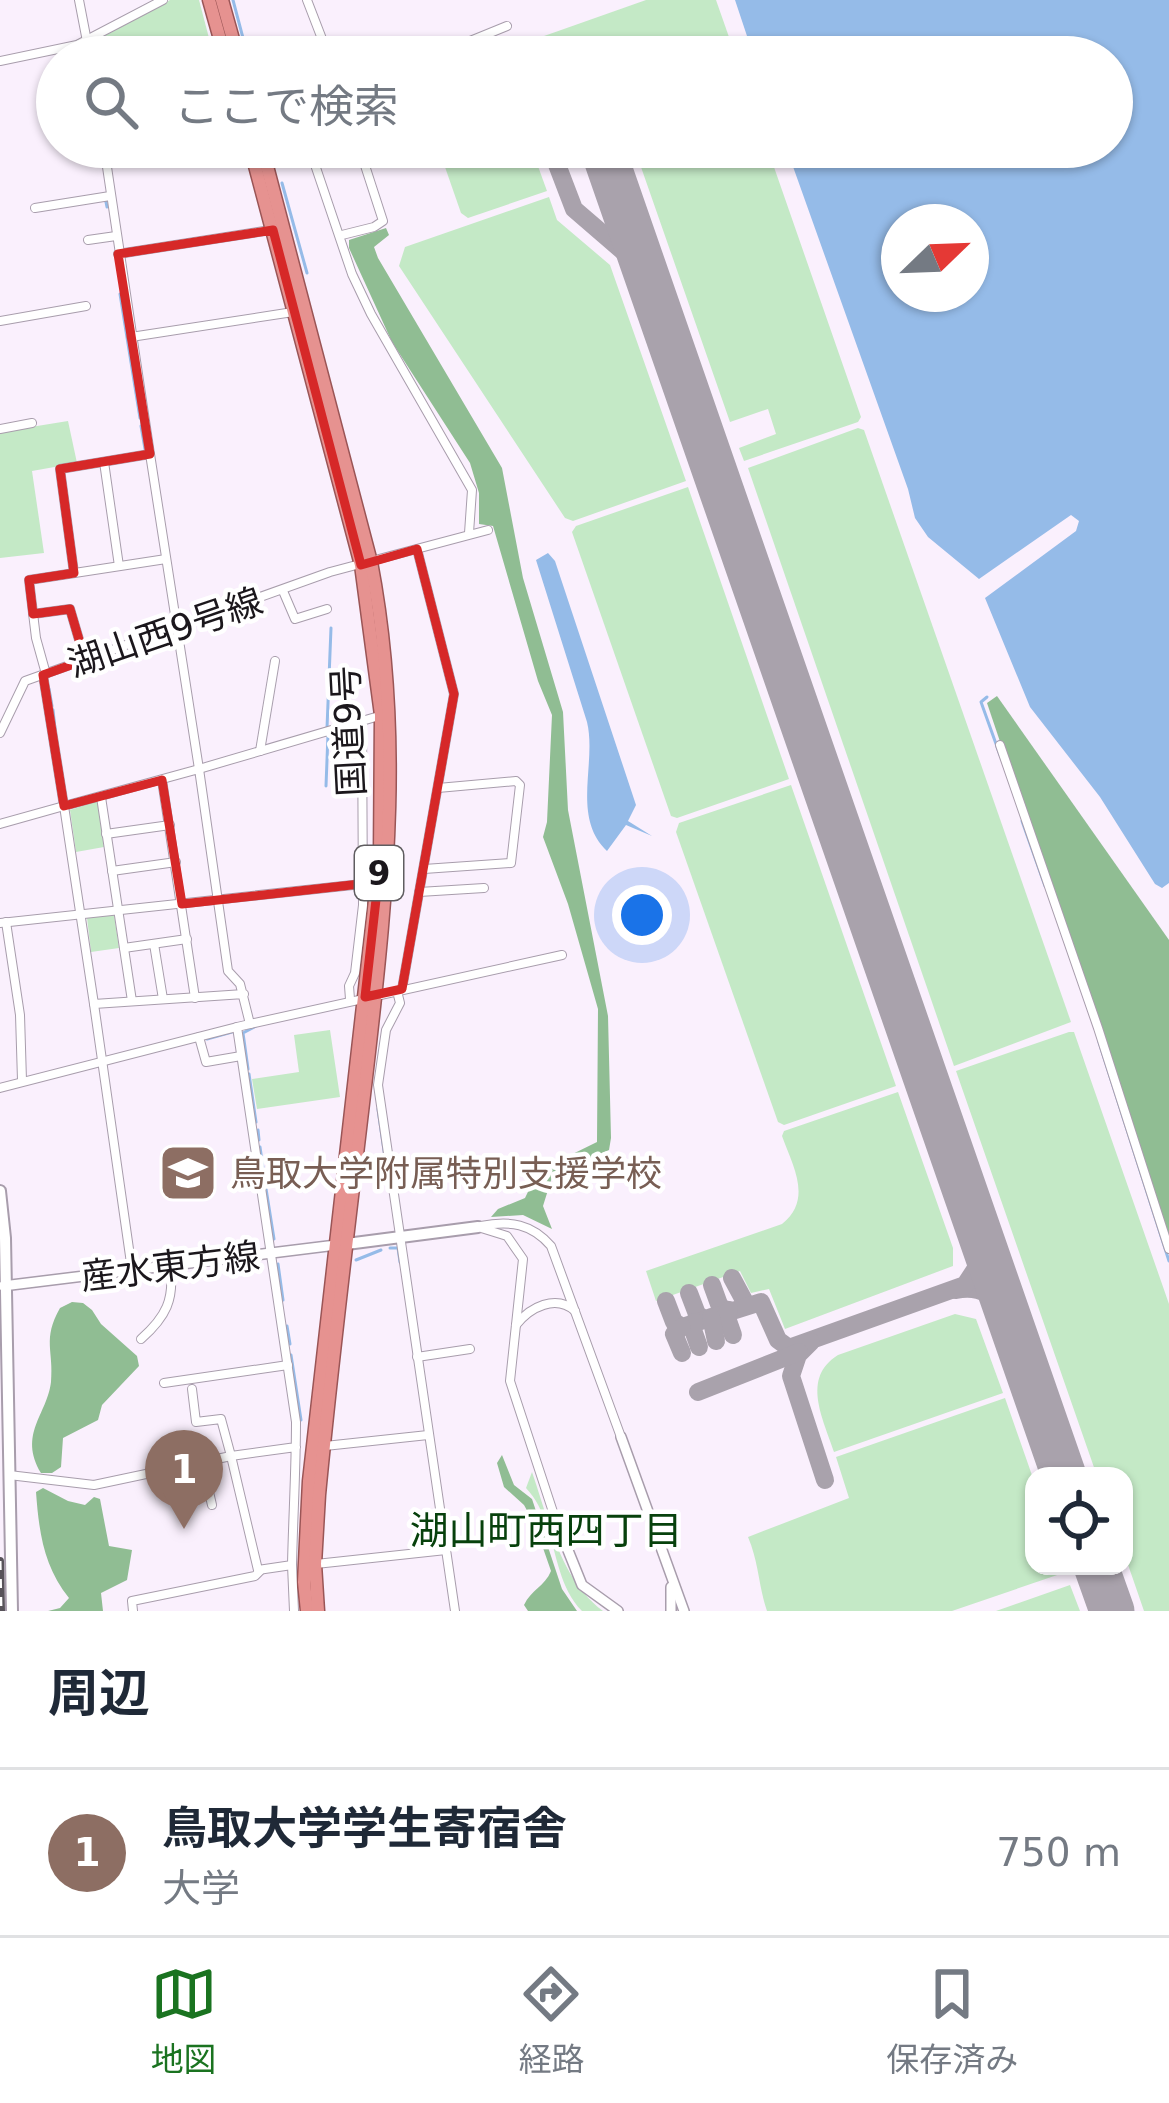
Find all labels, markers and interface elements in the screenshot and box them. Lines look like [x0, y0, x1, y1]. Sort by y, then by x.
search box [36, 36, 1133, 168]
icon: search [78, 69, 144, 135]
text: ここで検索 [174, 80, 399, 133]
north arrow [881, 204, 989, 312]
street label: 湖山西9号線 [63, 580, 268, 685]
street label: 国道9号 [325, 665, 372, 797]
road number: 9 [355, 846, 403, 900]
your location [612, 885, 672, 945]
school or university icon: 鳥取大学附属特別支援学校 [157, 1142, 219, 1204]
place label: 鳥取大学附属特別支援学校 [230, 1153, 662, 1194]
street label: 産水東方線 [78, 1235, 262, 1298]
pin: 1 [145, 1430, 223, 1529]
map controls [1025, 1467, 1133, 1575]
button: locate [1025, 1467, 1133, 1575]
district label: 湖山町西四丁目 [409, 1508, 683, 1553]
text: 周辺 [48, 1664, 150, 1723]
text: 鳥取大学学生寄宿舎 [162, 1802, 567, 1855]
text: 1 [73, 1830, 101, 1875]
text: 750 m [996, 1830, 1121, 1875]
text: 大学 [162, 1866, 240, 1911]
tab: 地図 [151, 1961, 217, 2081]
tab: 経路 [518, 1961, 584, 2081]
tab: 保存済み [886, 1961, 1018, 2081]

